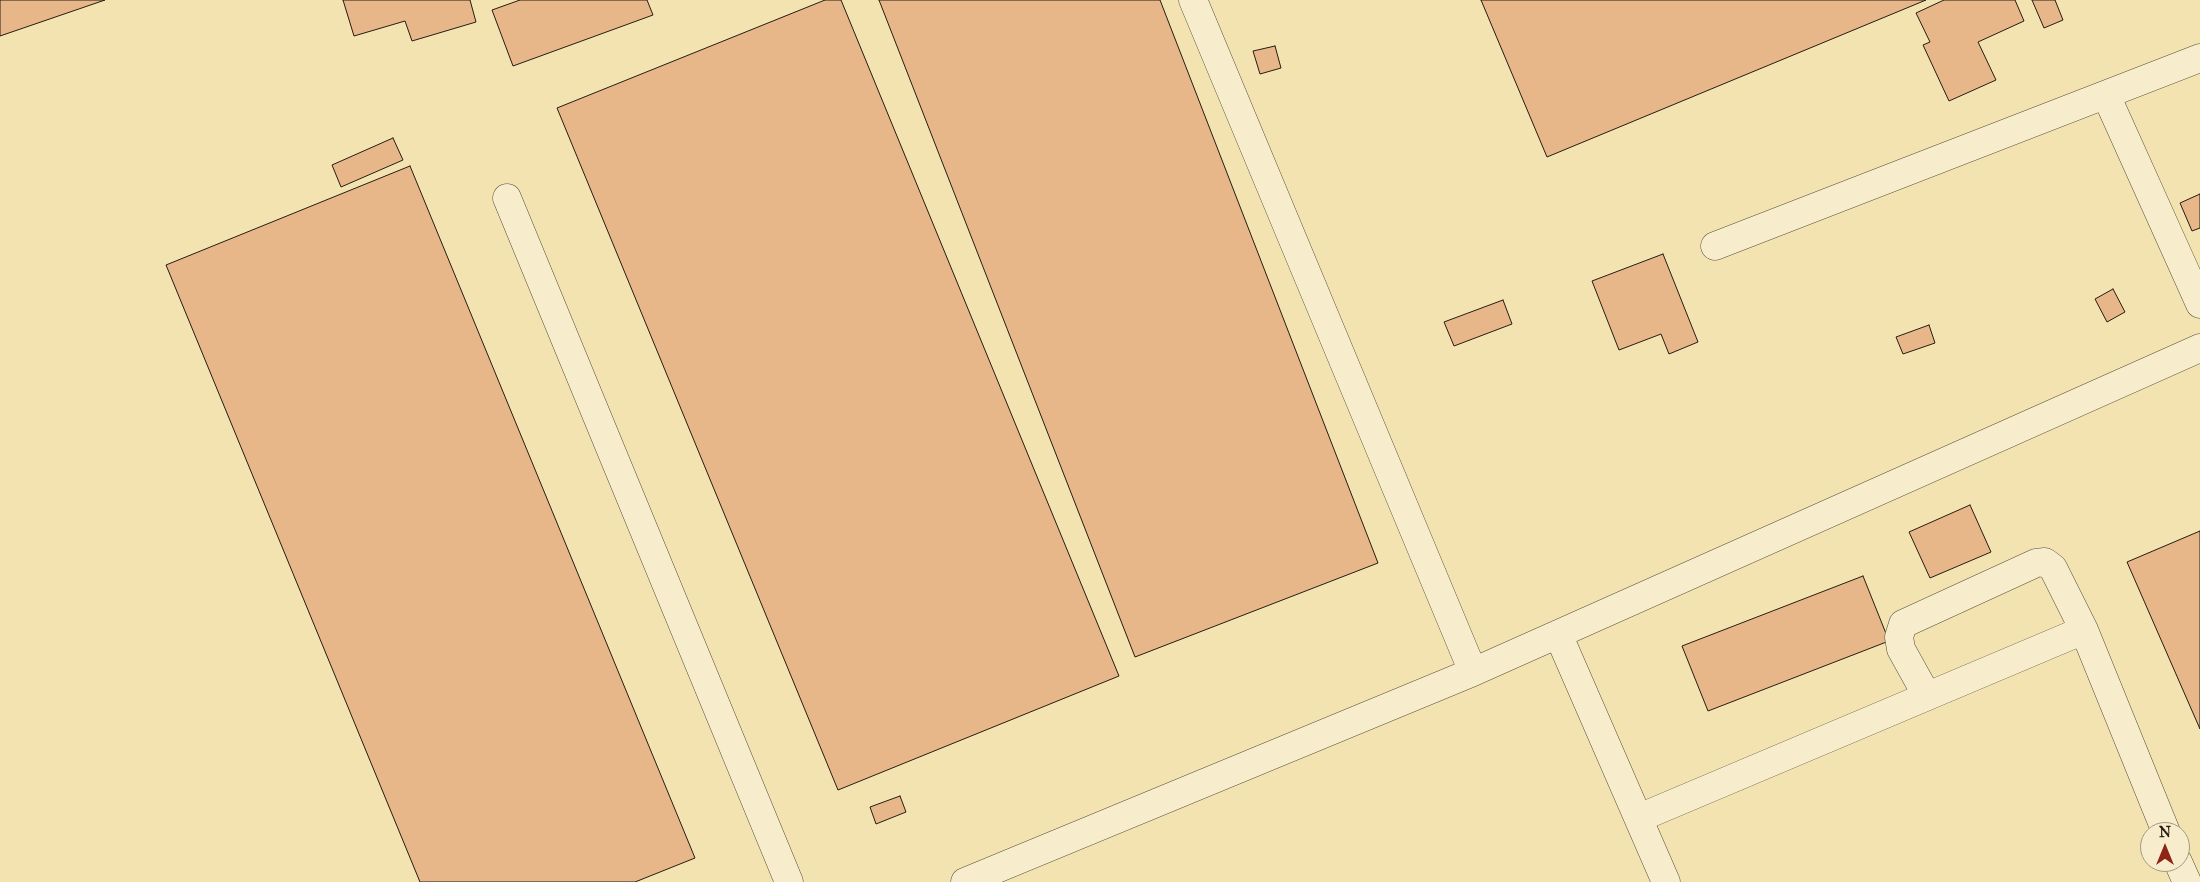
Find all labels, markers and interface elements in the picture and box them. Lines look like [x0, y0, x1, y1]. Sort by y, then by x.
north arrow [2140, 822, 2190, 872]
text: N [2159, 824, 2171, 841]

